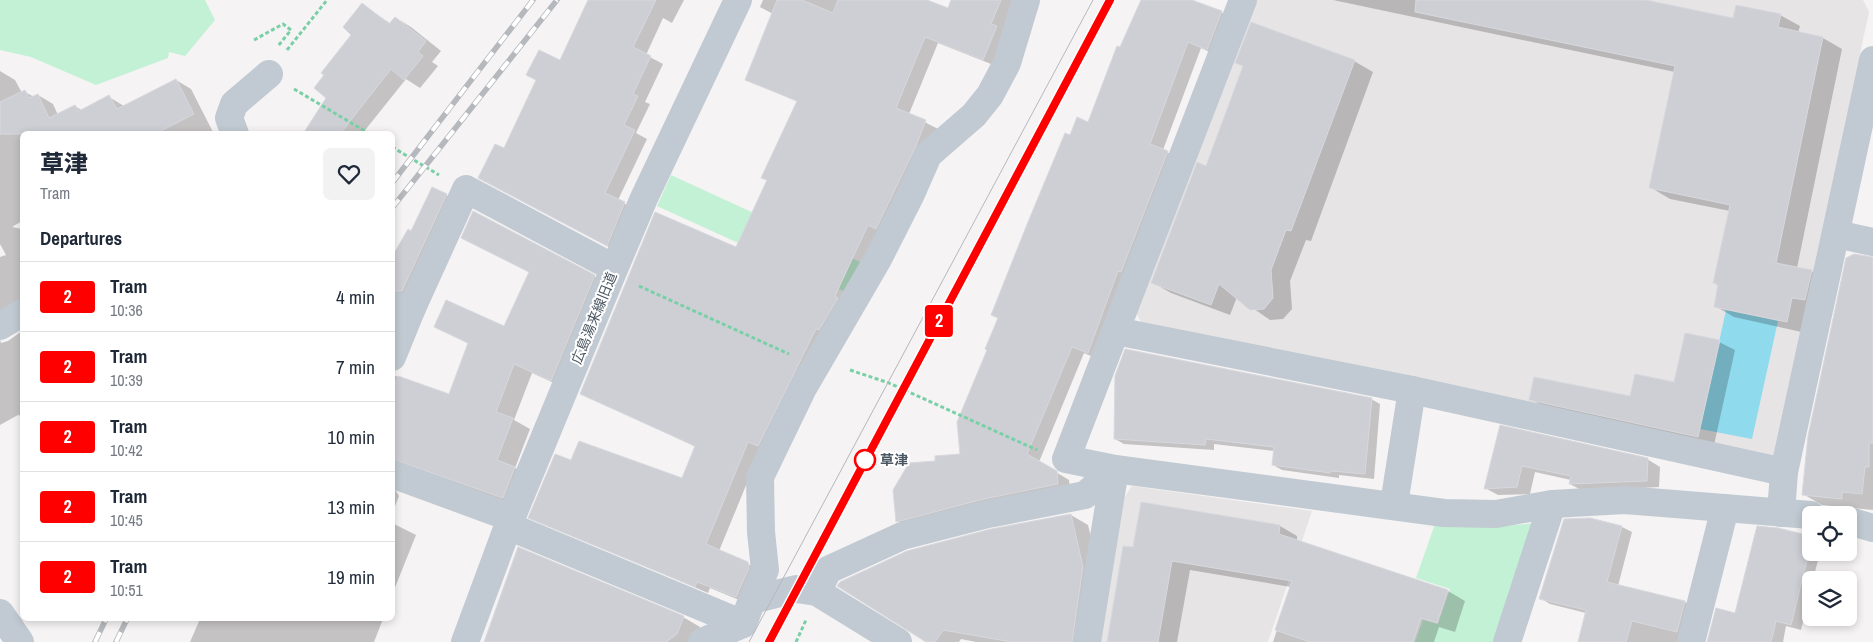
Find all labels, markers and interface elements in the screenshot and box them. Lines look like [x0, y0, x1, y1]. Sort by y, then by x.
text: 草津 [40, 147, 88, 179]
button: heart [323, 148, 375, 200]
text: Tram [40, 182, 70, 204]
text: Departures [40, 225, 122, 251]
street label: 広島湯来線旧道 [567, 269, 621, 367]
text: Tram [110, 273, 147, 299]
text: 2 [63, 284, 72, 309]
text: 4 min [336, 284, 375, 310]
text: 10:36 [110, 299, 143, 321]
line badge: 2 [923, 305, 955, 337]
text: 2 [935, 308, 943, 333]
text: Tram [110, 343, 147, 369]
text: 2 [63, 354, 72, 379]
text: 7 min [336, 354, 375, 380]
text: 10:39 [110, 369, 143, 391]
text: Tram [110, 413, 147, 439]
text: 2 [63, 424, 72, 449]
text: 10 min [327, 424, 375, 450]
text: 10:42 [110, 439, 143, 461]
marker: 草津 [854, 449, 876, 471]
place label: 草津 [880, 451, 908, 469]
text: Tram [110, 483, 147, 509]
text: 2 [63, 494, 72, 519]
text: 13 min [327, 494, 375, 520]
map controls [1802, 506, 1857, 626]
button: locate [1802, 506, 1857, 561]
text: 10:45 [110, 509, 143, 531]
text: Tram [110, 553, 147, 579]
text: 2 [63, 564, 72, 589]
text: 19 min [327, 564, 375, 590]
button: layers [1802, 571, 1857, 626]
text: 10:51 [110, 579, 143, 601]

